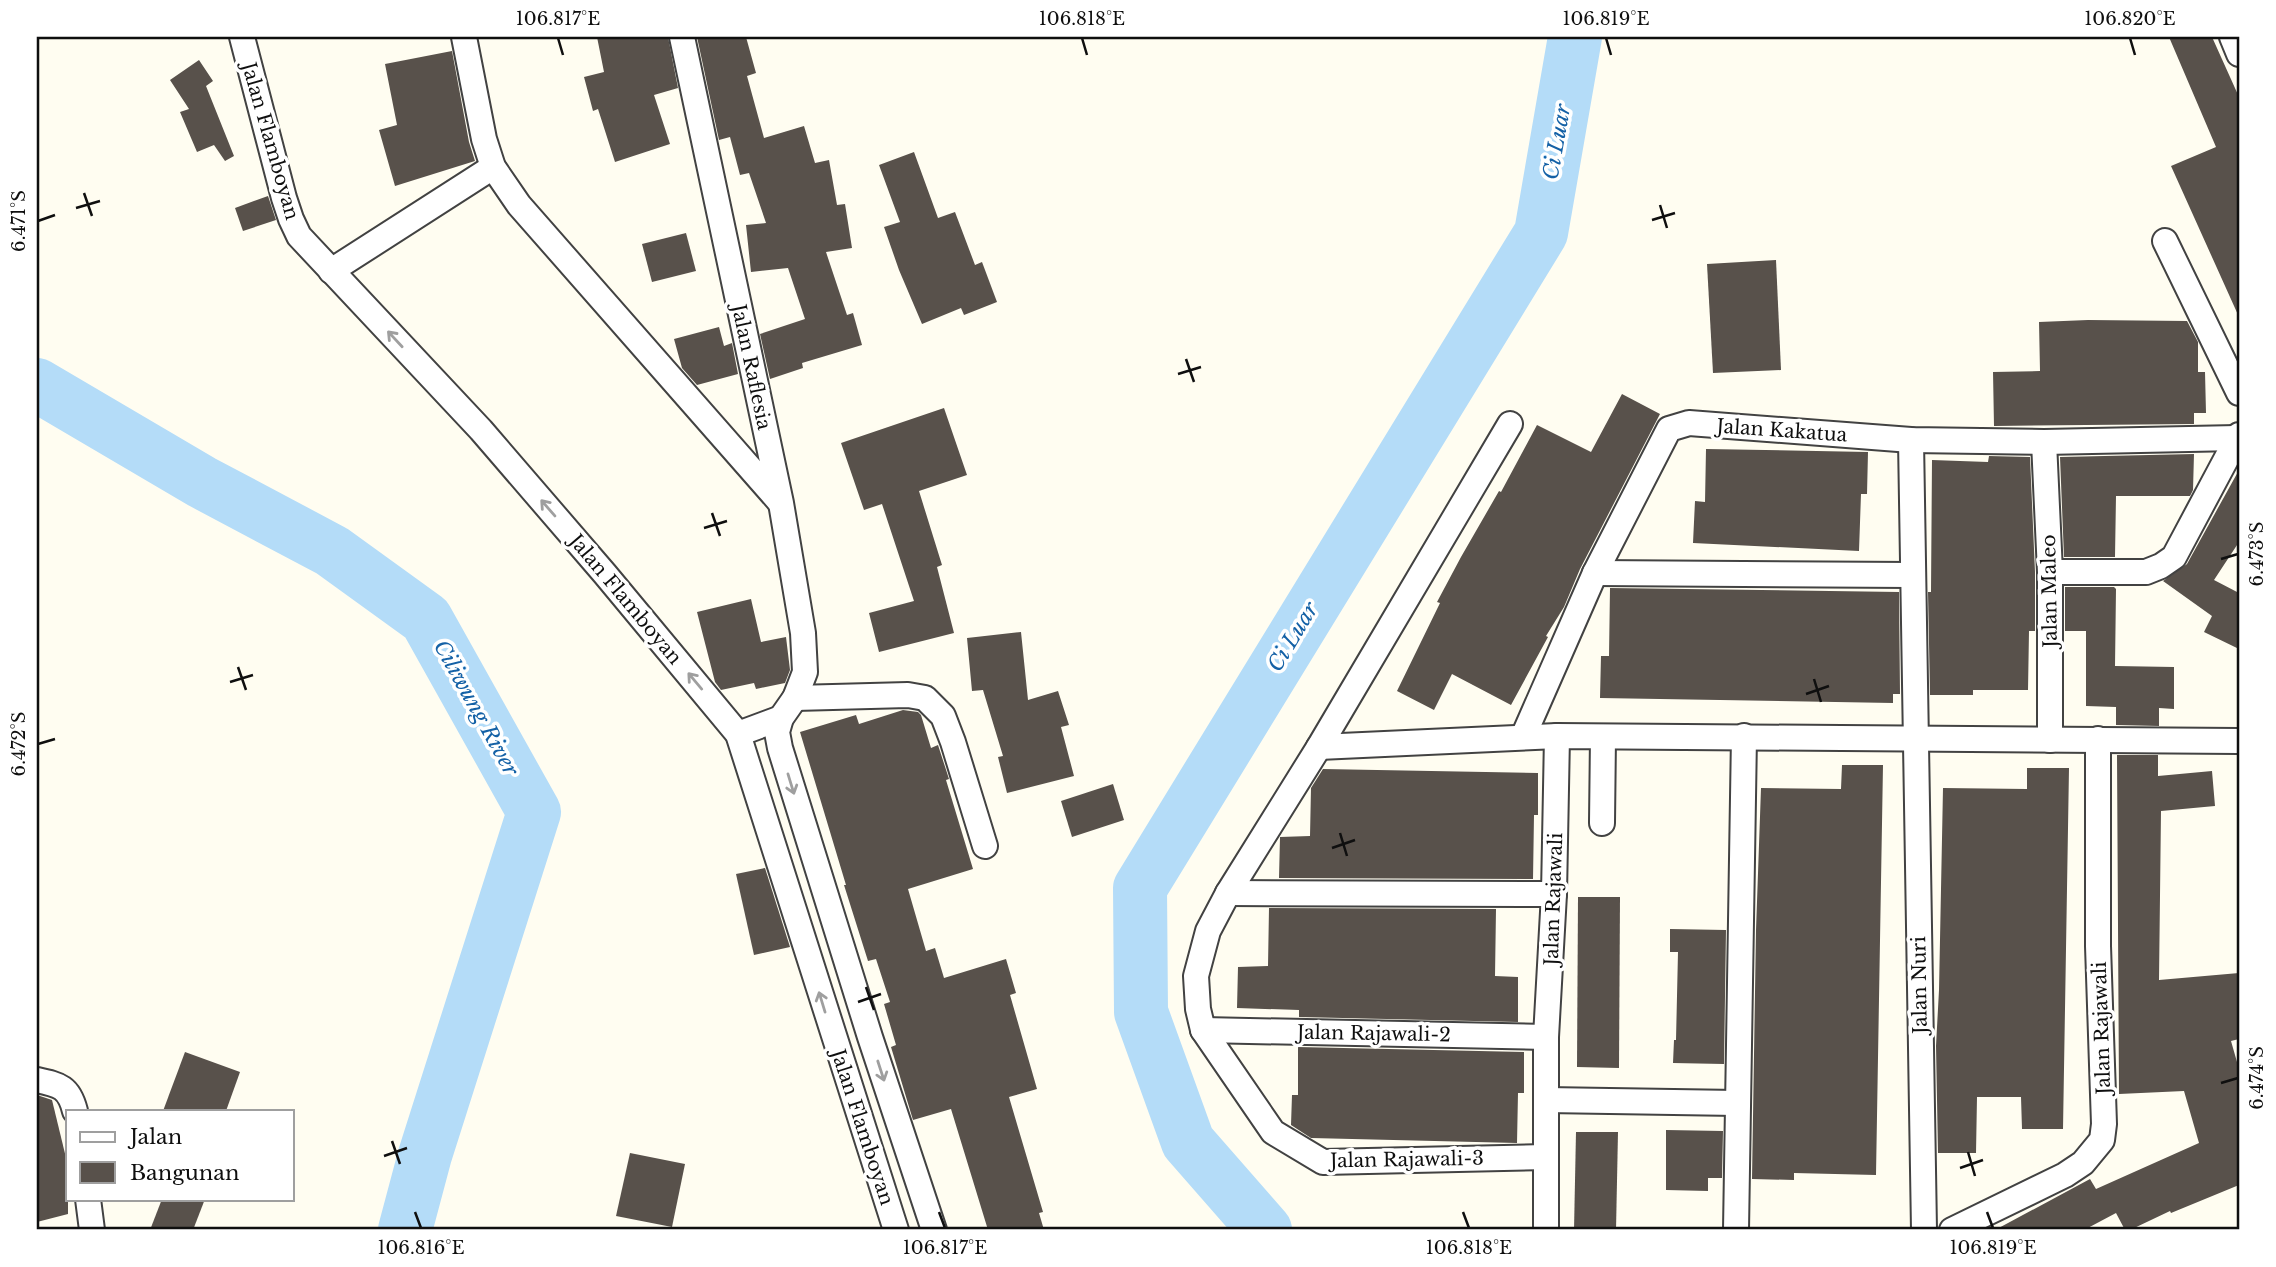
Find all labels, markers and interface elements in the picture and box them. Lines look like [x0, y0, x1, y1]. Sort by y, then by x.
text: 106.817°E [516, 8, 600, 30]
text: 106.818°E [1039, 8, 1125, 30]
text: 106.819°E [1562, 8, 1650, 30]
text: 106.820°E [2084, 8, 2176, 30]
street label: Jalan Flamboyan [236, 57, 304, 222]
water label: Ci Luar [1538, 101, 1577, 182]
text: 6.471°S [8, 190, 30, 252]
street label: Jalan Raflesia [726, 299, 776, 432]
one-way arrow [387, 331, 404, 348]
street label: Jalan Kakatua [1713, 414, 1848, 447]
one-way arrow [540, 499, 556, 517]
text: 6.473°S [2246, 522, 2268, 586]
street label: Jalan Flamboyan [563, 527, 687, 669]
street label: Jalan Maleo [2037, 534, 2062, 651]
water label: Ci Luar [1262, 596, 1324, 676]
water label: Ciliwung River [428, 636, 525, 782]
one-way arrow [687, 672, 703, 690]
text: 6.472°S [8, 712, 30, 776]
one-way arrow [786, 772, 798, 794]
street label: Jalan Rajawali [1540, 832, 1567, 969]
street label: Jalan Nuri [1907, 936, 1932, 1037]
street label: Jalan Rajawali [2088, 960, 2115, 1098]
one-way arrow [815, 991, 828, 1013]
street label: Jalan Rajawali-2 [1294, 1021, 1451, 1046]
street label: Jalan Flamboyan [826, 1043, 899, 1208]
text: 6.474°S [2246, 1046, 2268, 1110]
one-way arrow [876, 1059, 888, 1081]
legend [66, 1110, 294, 1200]
text: Jalan [127, 1124, 182, 1150]
street label: Jalan Rajawali-3 [1327, 1147, 1484, 1172]
text: Bangunan [130, 1160, 239, 1186]
text: 106.816°E [377, 1237, 465, 1259]
text: 106.817°E [903, 1237, 987, 1259]
text: 106.818°E [1426, 1237, 1512, 1259]
text: 106.819°E [1949, 1237, 2037, 1259]

